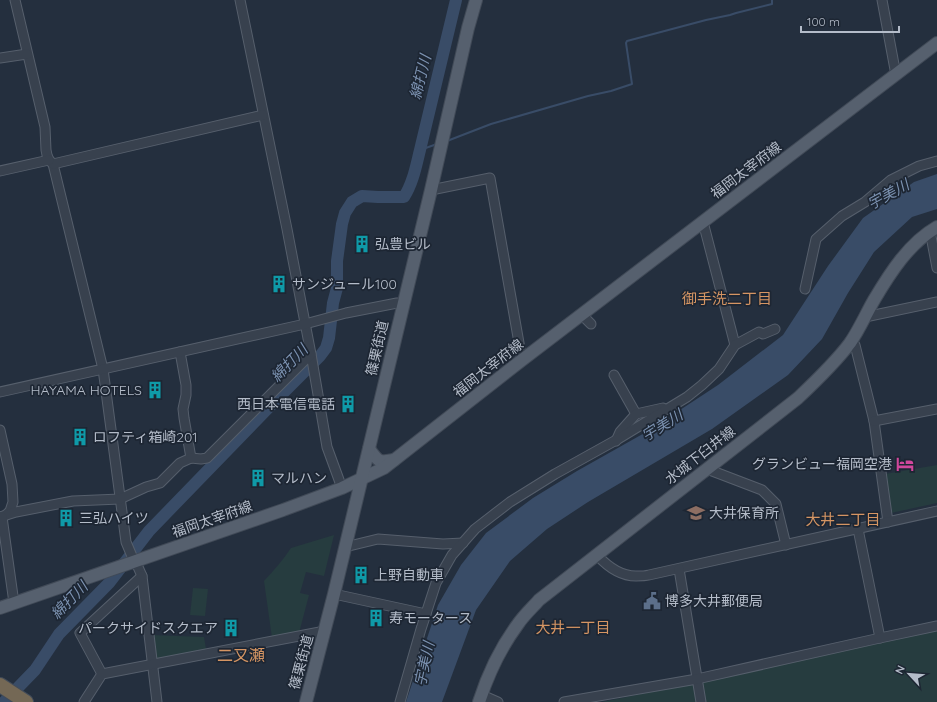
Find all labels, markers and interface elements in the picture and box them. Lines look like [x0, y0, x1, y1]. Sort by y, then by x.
scale bar [801, 8, 899, 34]
text: 100 m [807, 14, 840, 29]
water label: 綿打川 [405, 51, 435, 101]
street label: 福岡太宰府線 [707, 138, 785, 202]
water label: 宇美川 [864, 174, 914, 213]
building icon: 弘豊ビル [352, 234, 372, 254]
place label: 弘豊ビル [375, 235, 431, 253]
building icon: サンジュール100 [269, 274, 289, 294]
place label: サンジュール100 [292, 275, 397, 293]
district label: 御手洗二丁目 [682, 289, 772, 308]
street label: 篠栗街道 [362, 319, 392, 377]
street label: 福岡太宰府線 [449, 335, 527, 401]
water label: 綿打川 [267, 339, 313, 386]
building icon: HAYAMA HOTELS [145, 380, 165, 400]
place label: HAYAMA HOTELS [30, 381, 142, 399]
building icon: 西日本電信電話 [338, 394, 358, 414]
place label: 西日本電信電話 [237, 395, 335, 413]
water label: 宇美川 [638, 404, 688, 445]
street label: 水城下臼井線 [661, 422, 739, 488]
building icon: ロフティ箱崎201 [70, 427, 90, 447]
place label: ロフティ箱崎201 [93, 428, 197, 446]
hotel icon: グランビュー福岡空港 [895, 454, 915, 474]
place label: グランビュー福岡空港 [752, 455, 892, 473]
building icon: マルハン [248, 468, 268, 488]
place label: マルハン [271, 469, 327, 487]
street label: 福岡太宰府線 [169, 497, 255, 541]
school or university icon: 大井保育所 [686, 503, 706, 523]
place label: 大井保育所 [709, 504, 779, 522]
building icon: 三弘ハイツ [56, 508, 76, 528]
place label: 三弘ハイツ [79, 509, 149, 527]
district label: 大井二丁目 [805, 510, 881, 529]
building icon: 上野自動車 [351, 565, 371, 585]
place label: 上野自動車 [374, 566, 444, 584]
water label: 綿打川 [47, 576, 93, 623]
public building icon: 博多大井郵便局 [642, 591, 662, 611]
place label: 博多大井郵便局 [665, 592, 763, 610]
building icon: 寿モータース [366, 608, 386, 628]
place label: 寿モータース [389, 609, 472, 627]
building icon: パークサイドスクエア [221, 618, 241, 638]
district label: 大井一丁目 [535, 618, 611, 637]
place label: パークサイドスクエア [78, 619, 218, 637]
street label: 篠栗街道 [285, 633, 317, 691]
water label: 宇美川 [410, 638, 438, 688]
district label: 二又瀬 [217, 645, 265, 665]
north arrow [889, 654, 929, 694]
text: N [892, 663, 908, 676]

